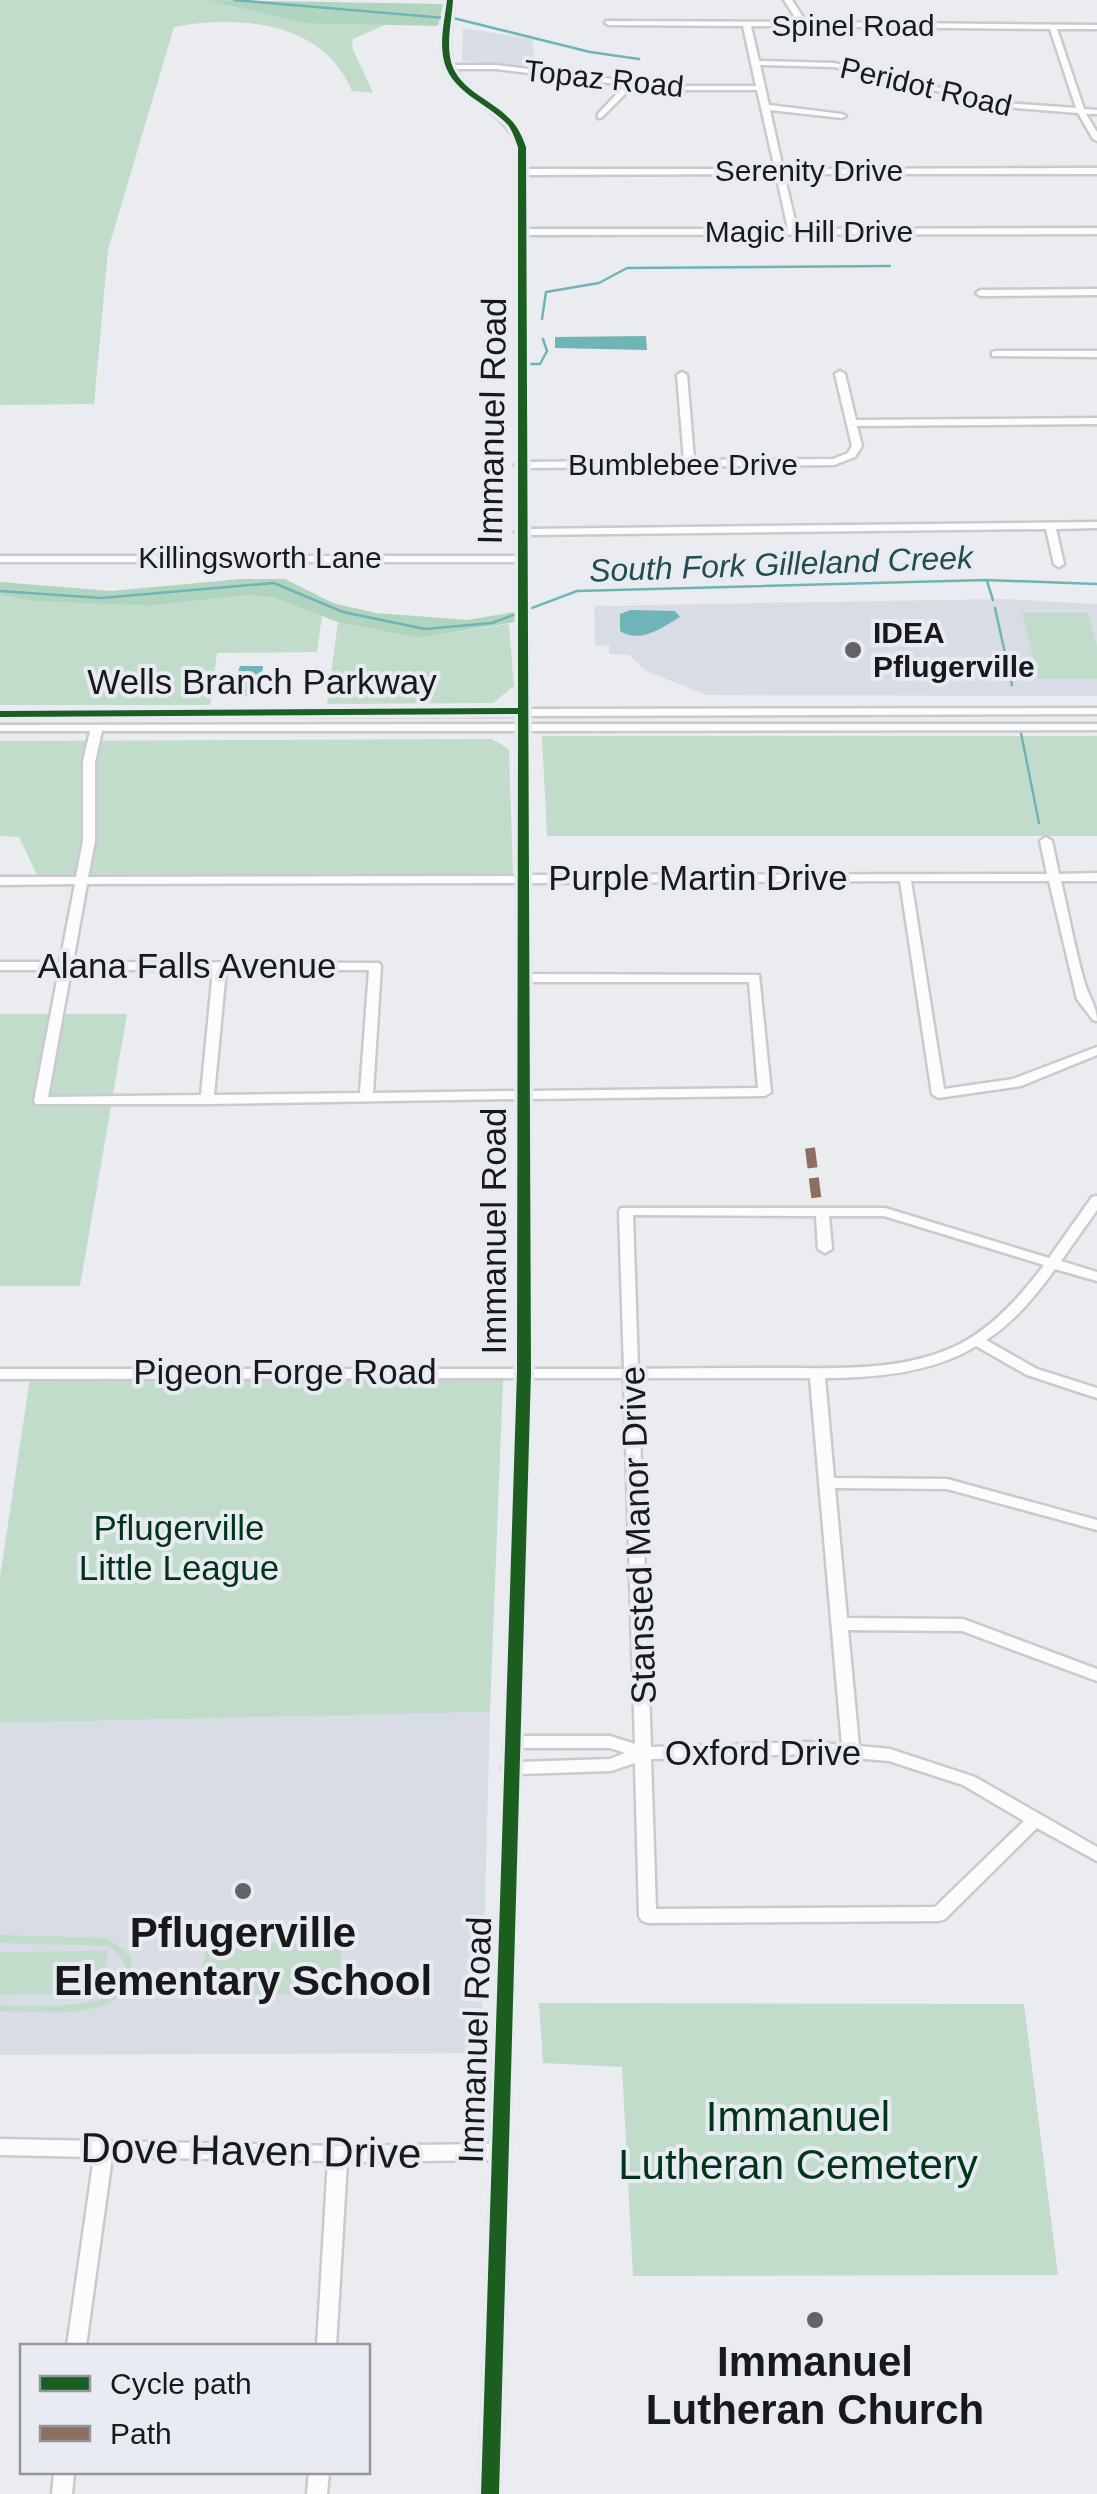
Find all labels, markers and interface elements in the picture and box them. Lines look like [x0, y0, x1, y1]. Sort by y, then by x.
street label: Spinel Road [771, 9, 935, 42]
street label: Peridot Road [837, 51, 1015, 122]
street label: Topaz Road [523, 54, 685, 103]
street label: Serenity Drive [715, 154, 903, 187]
street label: Magic Hill Drive [705, 215, 913, 248]
street label: Immanuel Road [470, 297, 513, 545]
street label: Bumblebee Drive [568, 448, 798, 481]
water label: South Fork Gilleland Creek [588, 539, 976, 589]
street label: Killingsworth Lane [138, 541, 382, 574]
place label: IDEA Pflugerville [873, 616, 1035, 683]
marker: IDEA Pflugerville [842, 639, 864, 661]
street label: Wells Branch Parkway [87, 662, 437, 701]
street label: Purple Martin Drive [548, 858, 848, 897]
street label: Alana Falls Avenue [37, 946, 337, 985]
street label: Immanuel Road [474, 1107, 513, 1355]
street label: Pigeon Forge Road [133, 1352, 437, 1391]
street label: Stansted Manor Drive [612, 1365, 663, 1705]
park label: Pflugerville Little League [79, 1508, 279, 1587]
street label: Oxford Drive [665, 1733, 861, 1772]
marker: Pflugerville Elementary School [232, 1880, 254, 1902]
place label: Pflugerville Elementary School [54, 1909, 432, 2004]
street label: Immanuel Road [451, 1916, 498, 2164]
park label: Immanuel Lutheran Cemetery [618, 2093, 978, 2188]
street label: Dove Haven Drive [80, 2124, 422, 2177]
marker: Immanuel Lutheran Church [804, 2309, 826, 2331]
place label: Immanuel Lutheran Church [646, 2338, 984, 2433]
legend [20, 2344, 370, 2474]
text: Cycle path [110, 2367, 252, 2400]
text: Path [110, 2417, 172, 2450]

